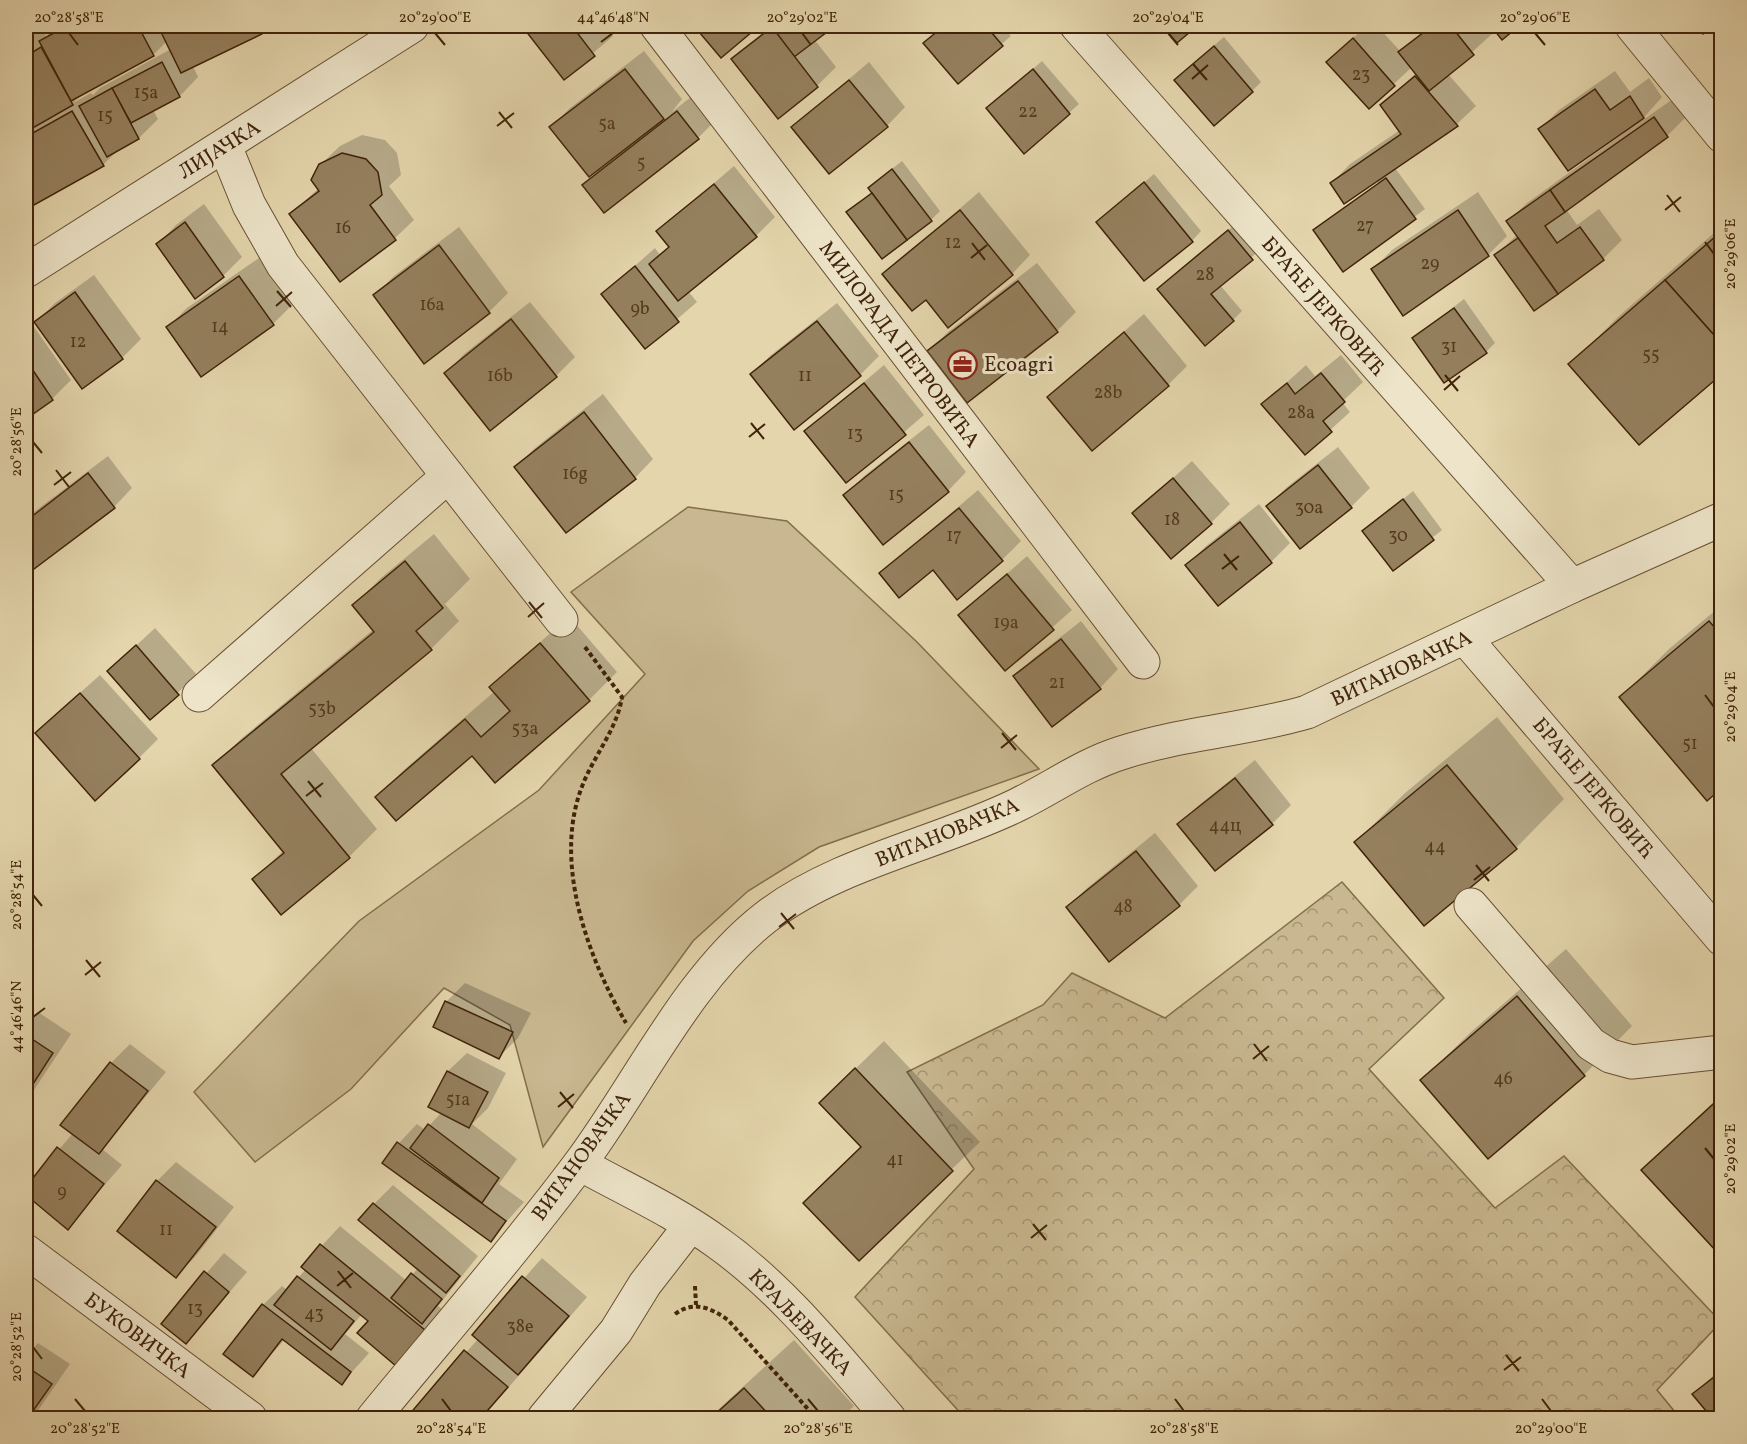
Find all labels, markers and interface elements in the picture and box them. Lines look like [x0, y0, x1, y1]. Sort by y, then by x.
text: 20°28'58"E [34, 8, 104, 29]
text: 20°29'00"E [399, 8, 471, 29]
text: 44°46'48"N [577, 8, 649, 29]
text: 20°29'02"E [766, 8, 838, 29]
text: 20°29'04"E [1132, 8, 1204, 29]
text: 20°29'06"E [1499, 8, 1571, 29]
house number: 23 [1352, 63, 1370, 88]
house number: 15a [134, 81, 158, 106]
house number: 22 [1018, 100, 1038, 125]
house number: 15 [97, 104, 113, 129]
house number: 5a [598, 112, 616, 137]
street label: ЛИЈАЧКА [173, 113, 267, 187]
house number: 5 [637, 151, 645, 176]
house number: 27 [1356, 214, 1374, 239]
house number: 16 [335, 216, 351, 241]
text: 20°29'06"E [1721, 218, 1742, 290]
house number: 12 [945, 231, 961, 256]
street label: БРАЋЕ ЈЕРКОВИЋ [1254, 231, 1392, 383]
street label: МИЛОРАДА ПЕТРОВИЋА [811, 236, 986, 454]
house number: 29 [1421, 252, 1439, 277]
house number: 28 [1196, 263, 1214, 288]
house number: 16a [419, 293, 445, 318]
house number: 9b [630, 297, 650, 322]
house number: 14 [211, 315, 229, 340]
house number: 12 [70, 330, 86, 355]
house number: 31 [1441, 335, 1457, 360]
house number: 55 [1642, 343, 1660, 368]
office icon: Ecoagri [947, 348, 979, 380]
place label: Ecoagri [984, 351, 1054, 380]
house number: 16b [487, 364, 513, 389]
house number: 11 [798, 364, 812, 389]
house number: 28b [1094, 381, 1122, 406]
house number: 28a [1287, 401, 1315, 426]
text: 20°28'56"E [7, 407, 28, 477]
house number: 13 [847, 422, 863, 447]
house number: 16g [562, 462, 588, 487]
house number: 15 [888, 483, 904, 508]
house number: 30a [1295, 496, 1323, 521]
house number: 18 [1164, 508, 1180, 533]
house number: 17 [946, 524, 962, 549]
house number: 30 [1388, 524, 1408, 549]
house number: 19a [993, 611, 1019, 636]
street label: ВИТАНОВАЧКА [1326, 624, 1477, 715]
house number: 21 [1049, 671, 1065, 696]
text: 20°29'04"E [1721, 671, 1742, 743]
house number: 53b [308, 697, 336, 722]
street label: БРАЋЕ ЈЕРКОВИЋ [1525, 712, 1661, 866]
house number: 53a [512, 717, 538, 742]
house number: 51 [1682, 732, 1698, 757]
street label: ВИТАНОВАЧКА [871, 791, 1024, 875]
house number: 44ц [1209, 814, 1241, 839]
house number: 44 [1424, 835, 1446, 860]
text: 20°28'54"E [7, 860, 28, 930]
house number: 48 [1113, 895, 1133, 920]
text: 44°46'46"N [7, 981, 28, 1053]
house number: 46 [1493, 1067, 1513, 1092]
street label: ВИТАНОВАЧКА [526, 1086, 639, 1227]
house number: 51a [446, 1088, 470, 1113]
text: 20°29'02"E [1721, 1123, 1742, 1195]
house number: 41 [886, 1148, 904, 1173]
house number: 9 [57, 1180, 67, 1205]
house number: 11 [159, 1218, 173, 1243]
street label: КРАЉЕВАЧКА [741, 1263, 859, 1383]
street label: БУКОВИЧКА [78, 1286, 197, 1386]
house number: 13 [187, 1297, 203, 1322]
house number: 43 [304, 1302, 324, 1327]
text: 20°28'52"E [7, 1312, 28, 1382]
house number: 38e [507, 1315, 533, 1340]
text: 20°28'52"E [50, 1419, 120, 1440]
text: 20°28'54"E [416, 1419, 486, 1440]
text: 20°28'56"E [783, 1419, 853, 1440]
text: 20°28'58"E [1149, 1419, 1219, 1440]
text: 20°29'00"E [1515, 1419, 1587, 1440]

